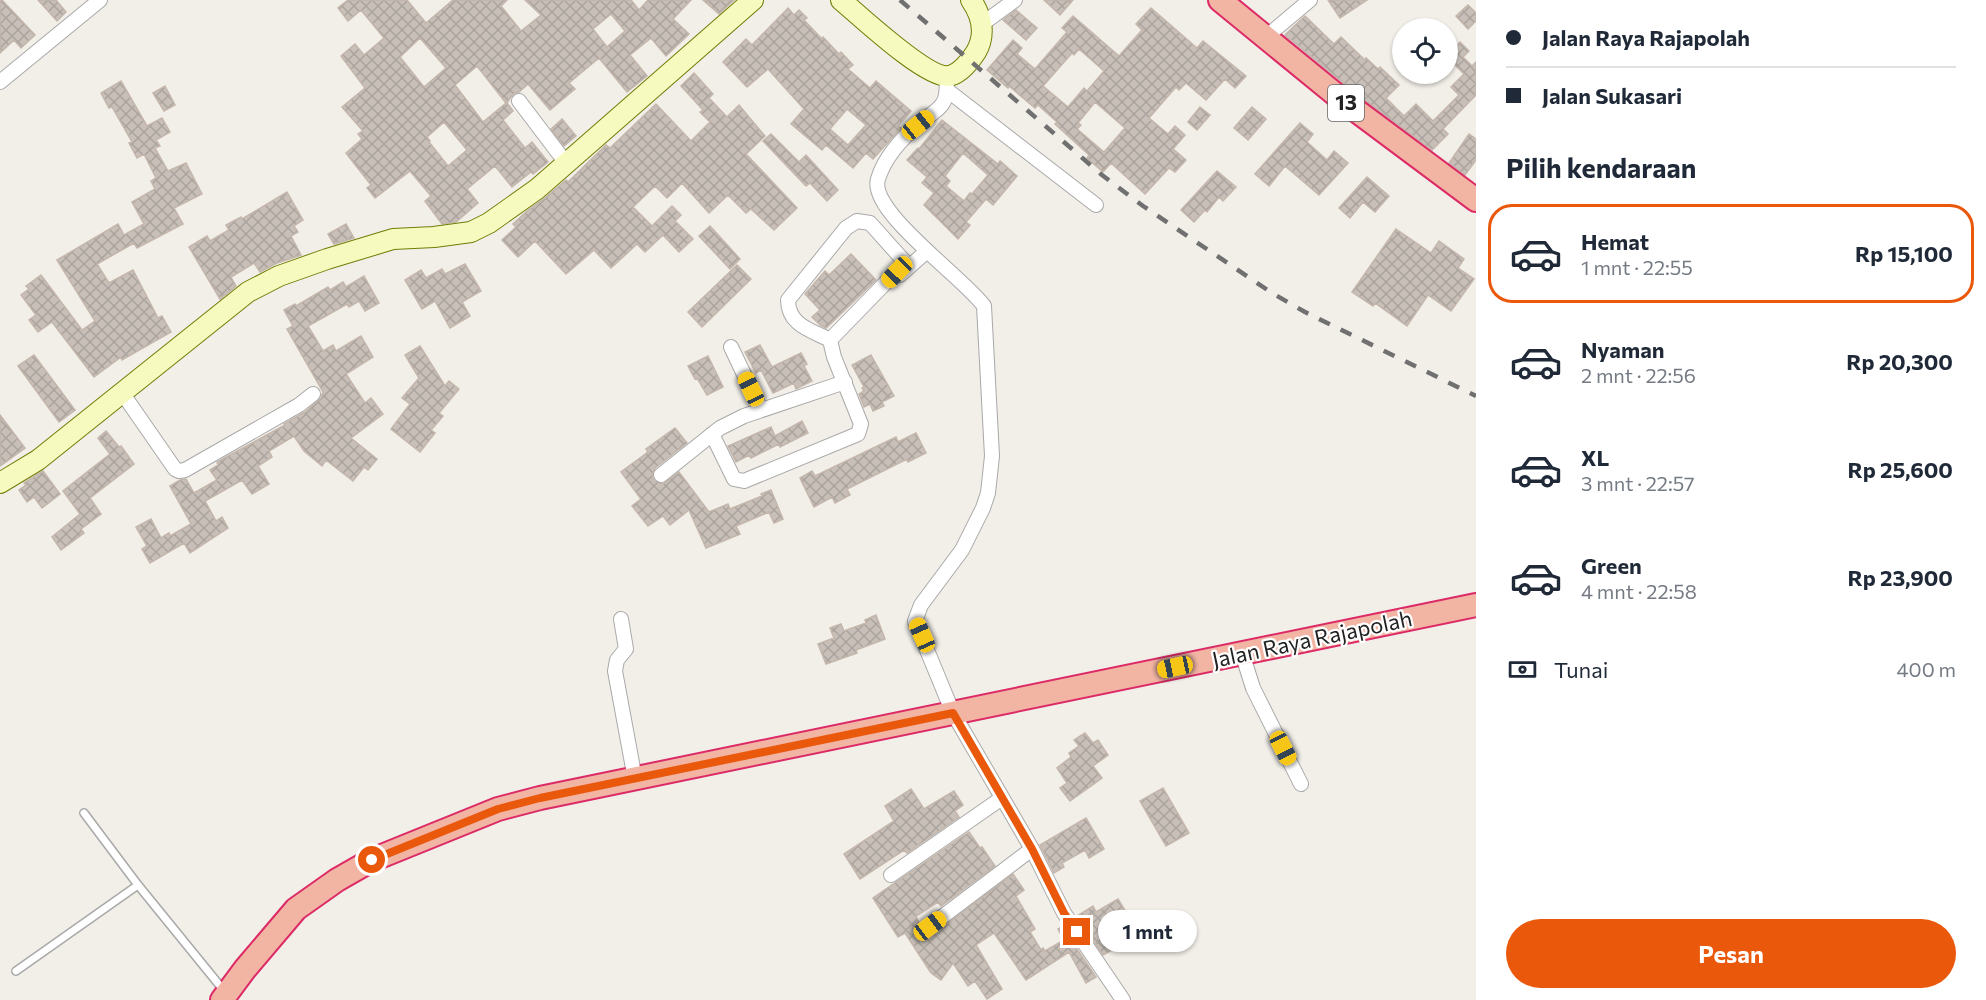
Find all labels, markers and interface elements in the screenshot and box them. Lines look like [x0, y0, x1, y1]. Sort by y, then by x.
map controls [1392, 18, 1458, 84]
button: locate [1392, 18, 1458, 84]
text: Jalan Raya Rajapolah [1542, 24, 1750, 51]
text: Jalan Sukasari [1542, 82, 1682, 109]
road number: 13 [1328, 85, 1364, 121]
car [898, 107, 938, 143]
text: Pilih kendaraan [1506, 151, 1696, 184]
icon: car [1509, 227, 1563, 281]
text: Hemat [1581, 228, 1649, 255]
text: Rp 15,100 [1855, 240, 1953, 267]
car [878, 253, 916, 291]
text: 1 mnt · 22:55 [1581, 255, 1693, 279]
icon: car [1509, 335, 1563, 389]
text: Nyaman [1581, 336, 1664, 363]
text: Rp 20,300 [1846, 348, 1953, 375]
text: 2 mnt · 22:56 [1581, 363, 1696, 387]
car [735, 369, 767, 409]
icon: car [1509, 443, 1563, 497]
text: XL [1581, 444, 1609, 471]
text: Rp 25,600 [1848, 456, 1953, 483]
text: 3 mnt · 22:57 [1581, 471, 1695, 495]
icon: car [1509, 551, 1563, 605]
text: Green [1581, 552, 1642, 579]
text: Rp 23,900 [1848, 564, 1953, 591]
text: 4 mnt · 22:58 [1581, 579, 1697, 603]
street label: Jalan Raya Rajapolah [1209, 604, 1414, 673]
car [906, 615, 938, 655]
icon: cash [1506, 653, 1539, 686]
car [1156, 654, 1194, 680]
text: Tunai [1554, 656, 1608, 683]
text: 400 m [1897, 657, 1956, 681]
car [1267, 728, 1299, 768]
route start [358, 846, 385, 873]
car [910, 908, 950, 944]
callout: 1 mnt [1098, 911, 1197, 953]
route end [1063, 918, 1090, 945]
text: 1 mnt [1122, 919, 1173, 943]
button: Pesan [1506, 919, 1956, 988]

